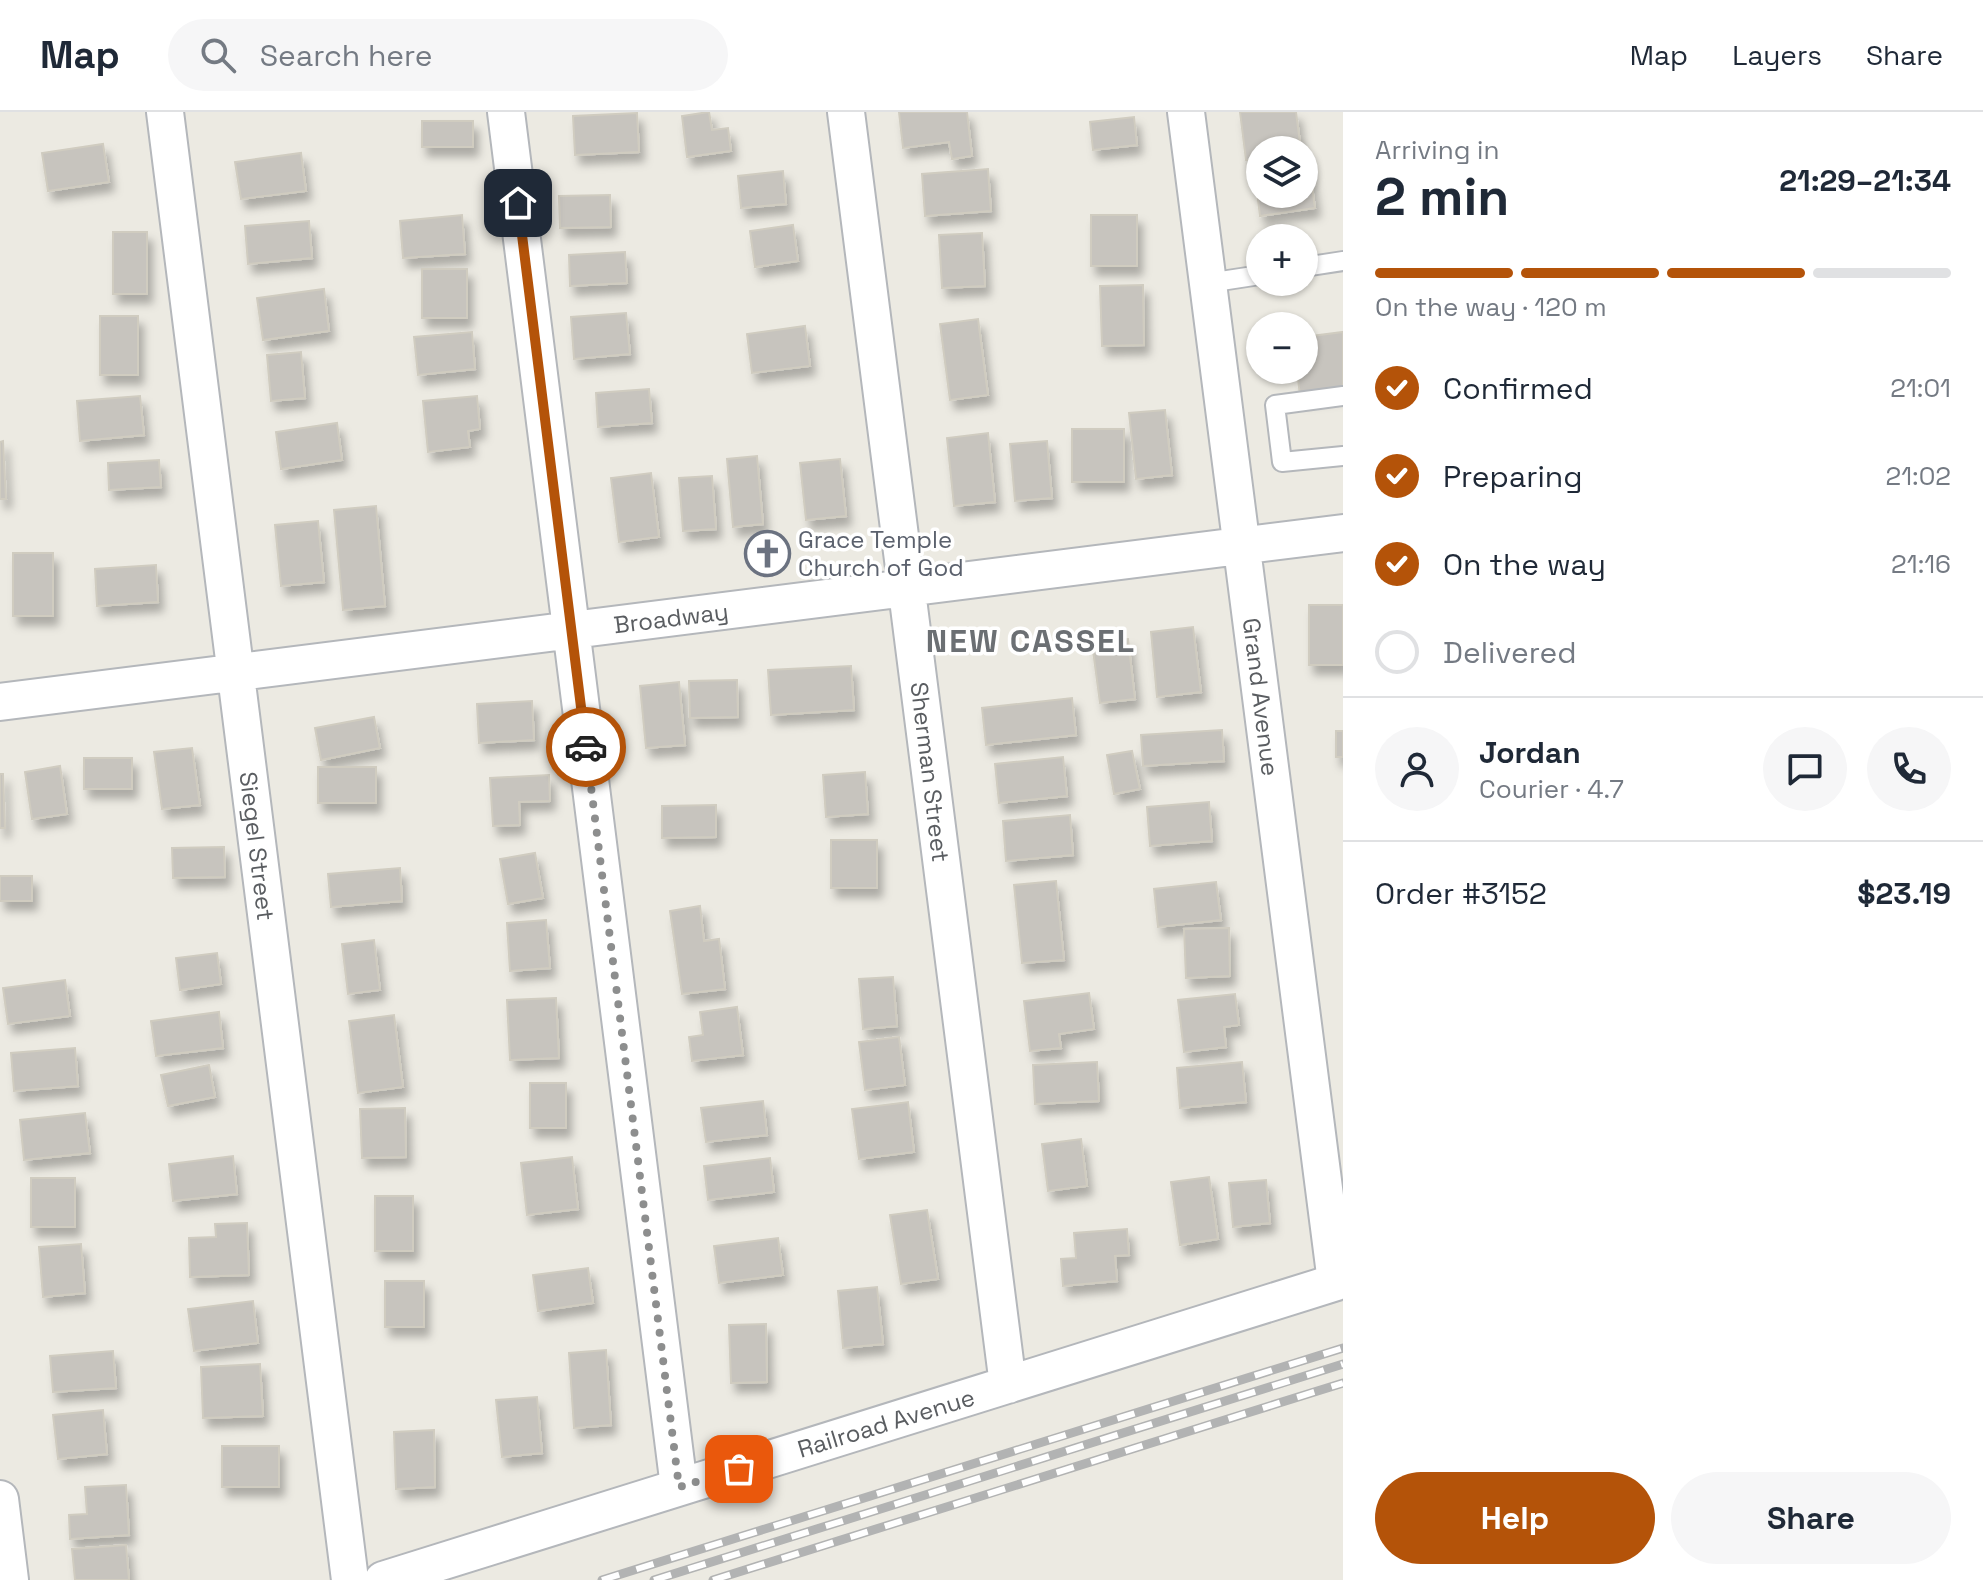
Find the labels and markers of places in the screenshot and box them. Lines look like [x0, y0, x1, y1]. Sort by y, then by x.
pin [484, 169, 552, 237]
place label: Grace Temple Church of God [798, 524, 964, 583]
church icon: Grace Temple Church of God [743, 529, 791, 577]
pin [705, 1435, 773, 1503]

